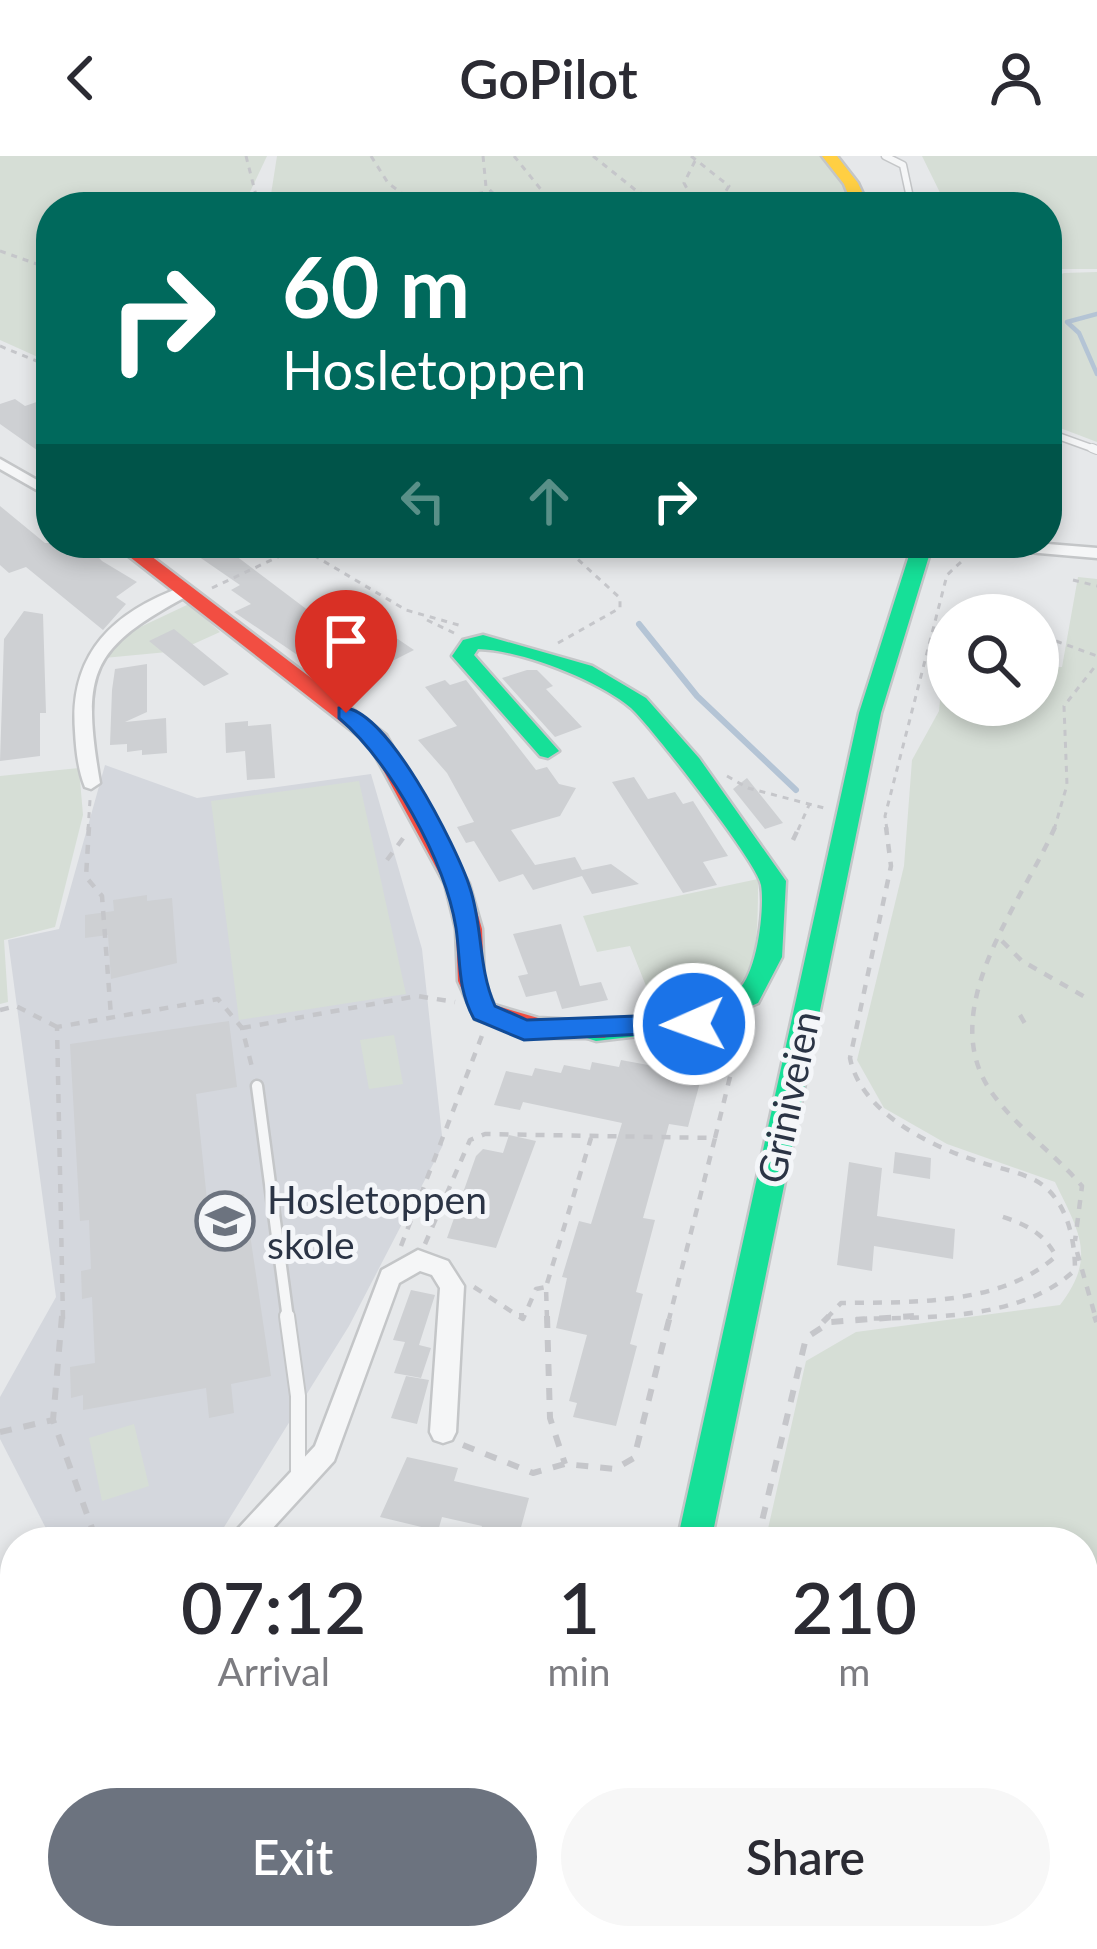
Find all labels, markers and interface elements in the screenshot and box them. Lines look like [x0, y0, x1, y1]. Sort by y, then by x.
icon: back [48, 45, 114, 111]
icon: person [983, 45, 1049, 111]
text: GoPilot [459, 46, 638, 111]
text: 60 m [282, 235, 470, 336]
icon: right [84, 240, 240, 396]
text: Hosletoppen [282, 337, 586, 402]
icon: left [390, 468, 456, 534]
icon: ahead [516, 468, 582, 534]
icon: right [642, 468, 708, 534]
pin [295, 590, 397, 713]
map controls [927, 594, 1059, 726]
button: search [927, 594, 1059, 726]
icon: arrive [313, 608, 379, 674]
position arrow [631, 961, 757, 1087]
street label: Griniveien [747, 1007, 829, 1187]
place label: Hosletoppen skole [267, 1176, 487, 1267]
school or university icon: Hosletoppen skole [194, 1190, 256, 1252]
text: 07:12 [181, 1563, 366, 1649]
text: 1 [558, 1563, 600, 1649]
text: 210 [792, 1563, 917, 1649]
text: Arrival [218, 1648, 330, 1694]
text: min [547, 1648, 611, 1694]
text: m [838, 1648, 870, 1694]
button: Exit [48, 1788, 537, 1926]
button: Share [561, 1788, 1050, 1926]

